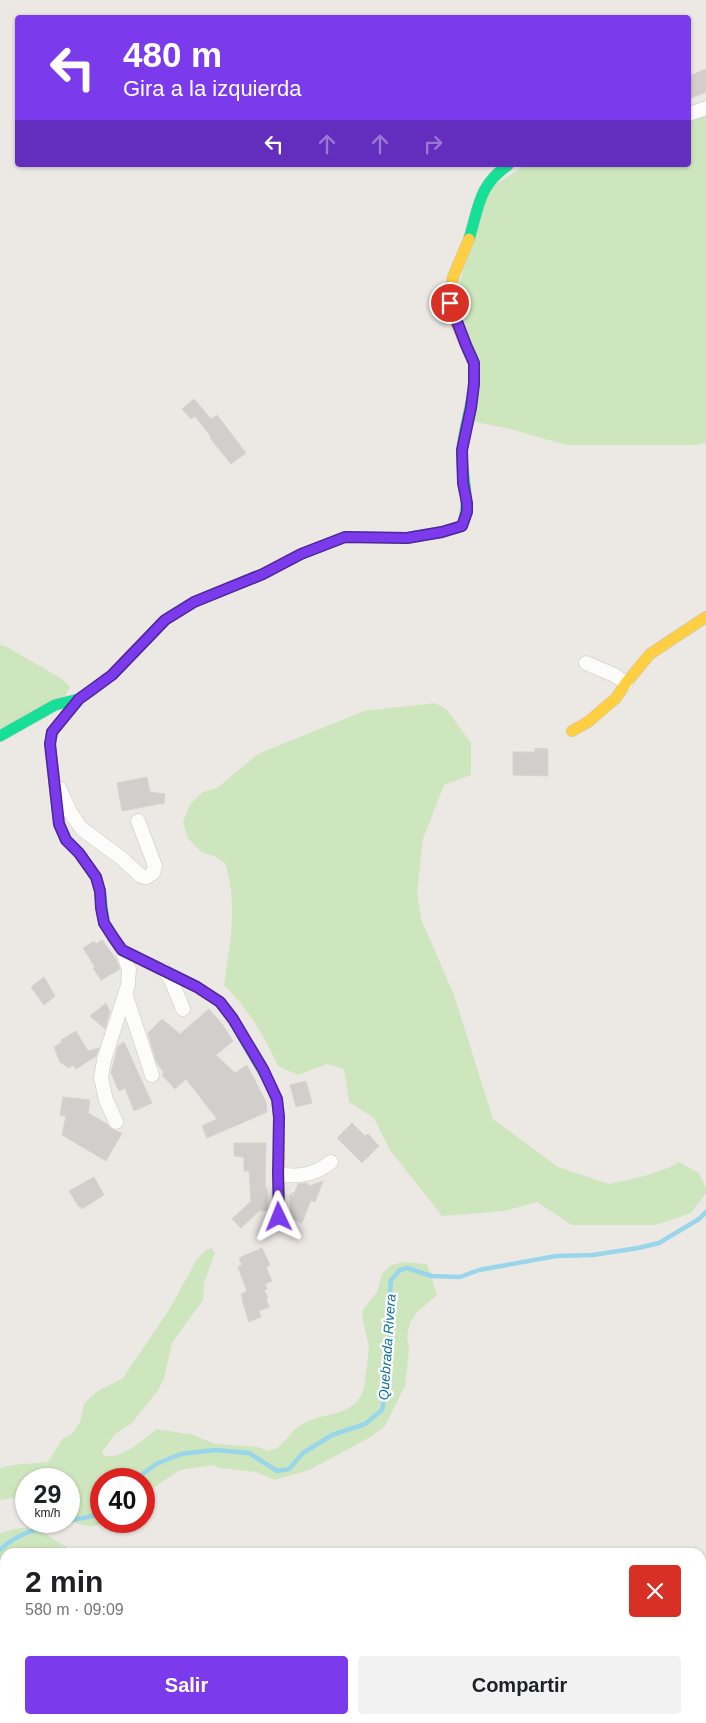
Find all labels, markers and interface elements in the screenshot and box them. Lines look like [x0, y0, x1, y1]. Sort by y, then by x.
icon: left [40, 35, 105, 100]
text: 480 m [123, 35, 222, 74]
text: Gira a la izquierda [123, 76, 302, 101]
icon: left [260, 130, 288, 158]
icon: ahead [313, 130, 341, 158]
icon: ahead [366, 130, 394, 158]
icon: right [419, 130, 447, 158]
pin [429, 282, 471, 324]
icon: arrive [436, 289, 464, 317]
position arrow [252, 1190, 304, 1242]
water label: Quebrada Rivera [375, 1293, 399, 1401]
speed limit sign: 40 [90, 1468, 155, 1533]
text: 29 [34, 1480, 61, 1508]
text: km/h [34, 1506, 61, 1520]
text: 2 min [25, 1565, 103, 1598]
button: close [629, 1565, 681, 1617]
text: 580 m · 09:09 [25, 1601, 124, 1618]
button: Salir [25, 1656, 348, 1714]
button: Compartir [358, 1656, 681, 1714]

